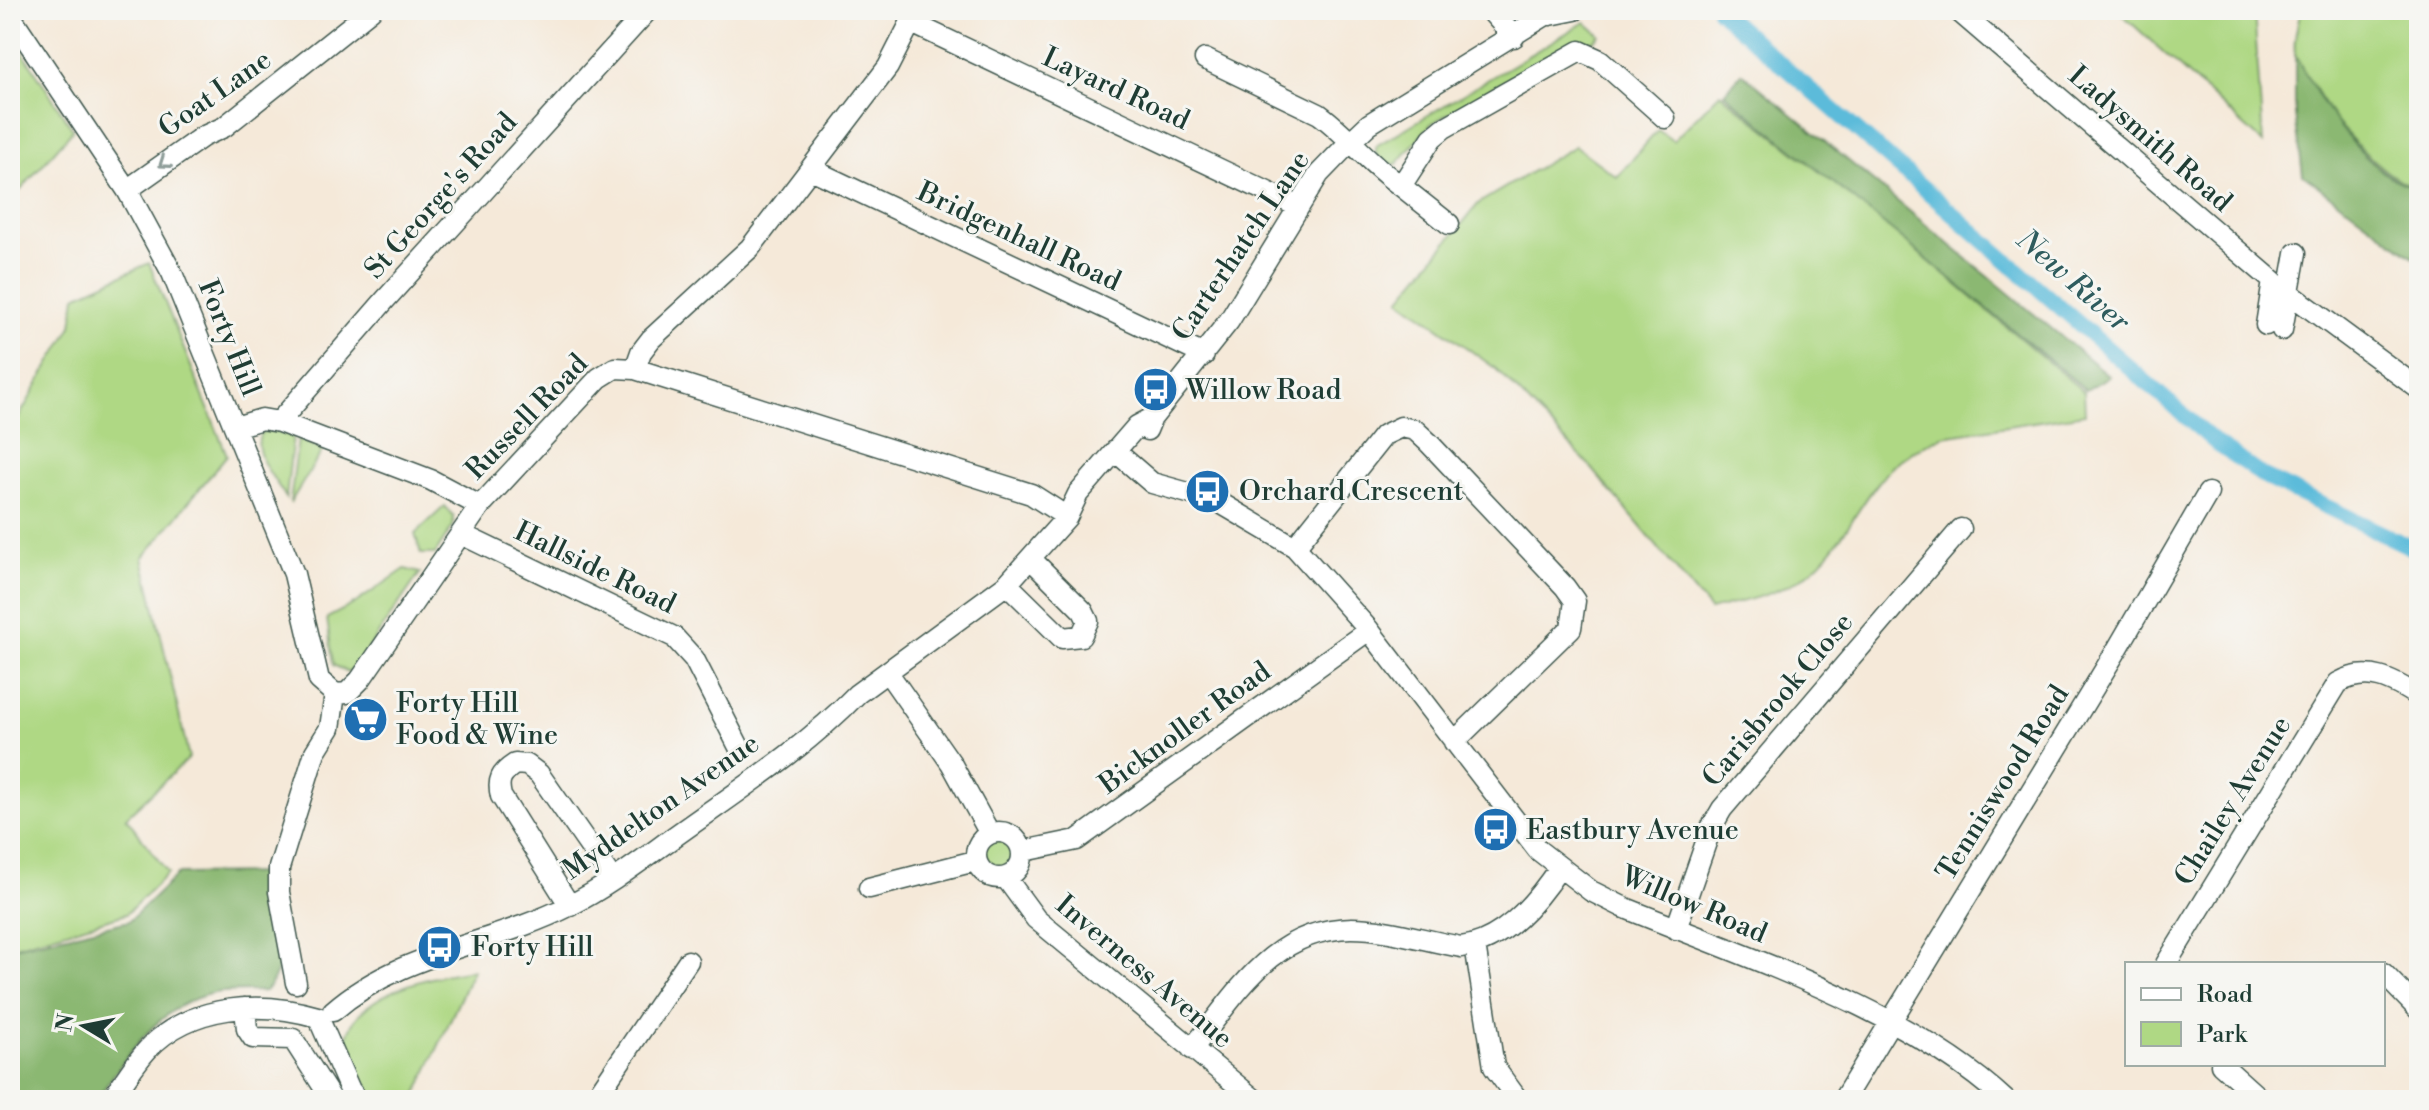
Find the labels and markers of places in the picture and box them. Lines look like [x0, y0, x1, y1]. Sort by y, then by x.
bus stop icon: Willow Road [1131, 366, 1179, 414]
place label: Willow Road [1185, 373, 1341, 408]
bus stop icon: Orchard Crescent [1184, 467, 1232, 515]
place label: Orchard Crescent [1239, 474, 1463, 509]
place label: Forty Hill Food & Wine [396, 686, 558, 753]
supermarket icon: Forty Hill Food & Wine [341, 695, 389, 743]
bus stop icon: Eastbury Avenue [1471, 806, 1519, 854]
place label: Eastbury Avenue [1526, 813, 1739, 848]
bus stop icon: Forty Hill [416, 923, 464, 971]
place label: Forty Hill [471, 930, 594, 965]

